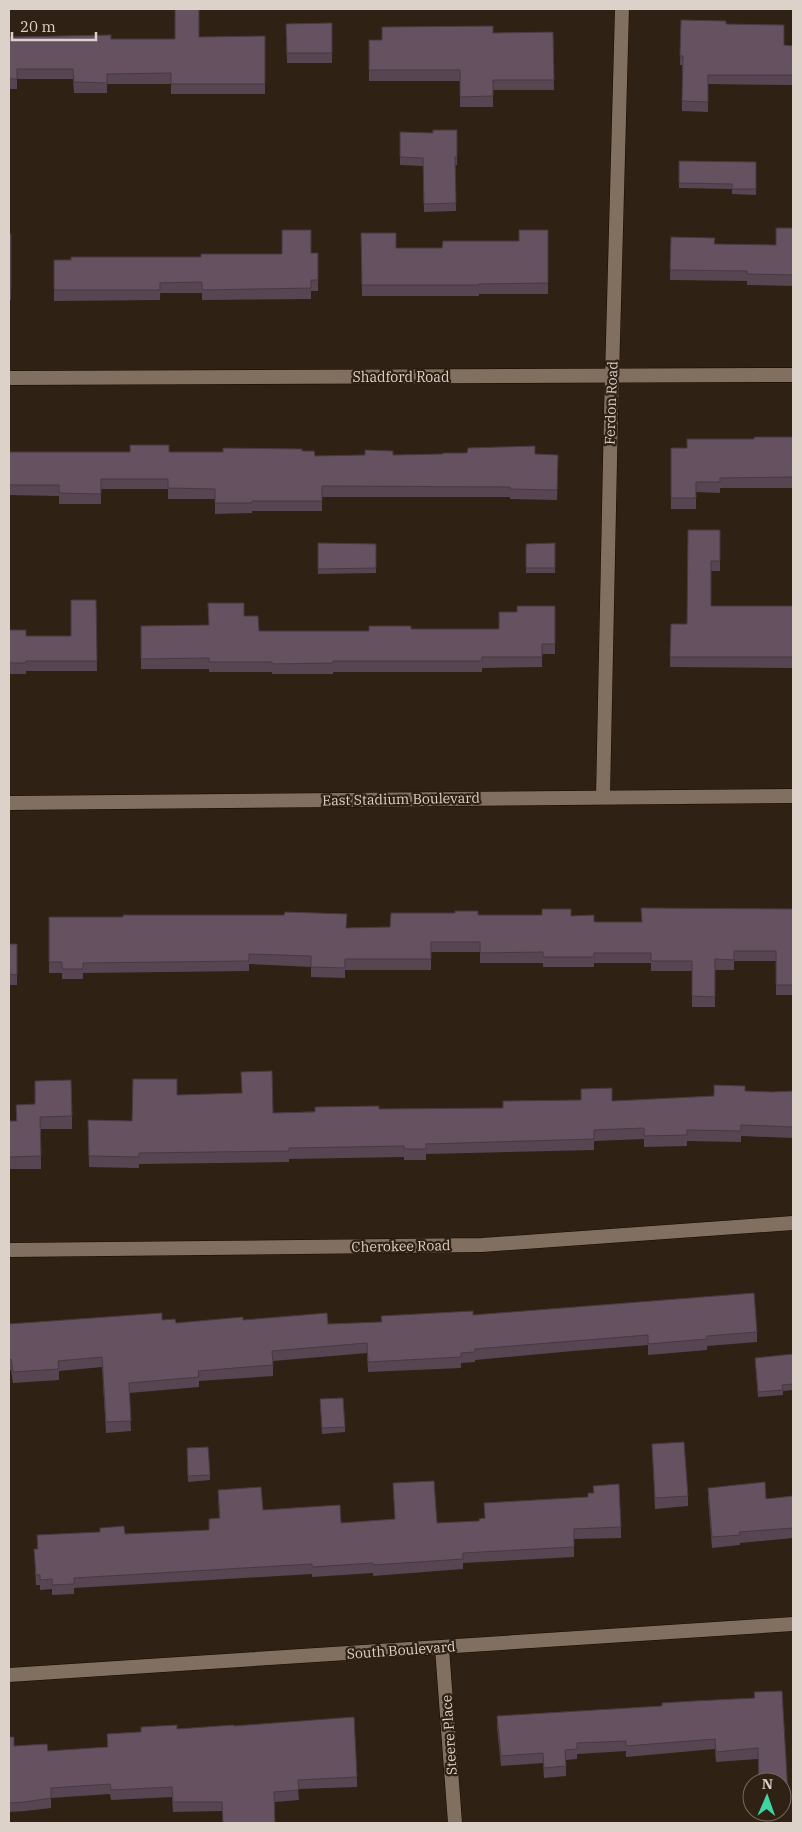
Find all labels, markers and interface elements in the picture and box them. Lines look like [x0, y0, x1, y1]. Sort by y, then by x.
scale bar [12, 10, 96, 42]
text: 20 m [20, 17, 56, 36]
street label: Ferdon Road [601, 360, 621, 445]
street label: Shadford Road [352, 368, 450, 386]
street label: East Stadium Boulevard [322, 789, 481, 809]
street label: Cherokee Road [351, 1236, 451, 1256]
street label: South Boulevard [346, 1637, 456, 1663]
street label: Steere Place [437, 1694, 461, 1776]
north arrow [742, 1772, 792, 1822]
text: N [762, 1775, 773, 1793]

